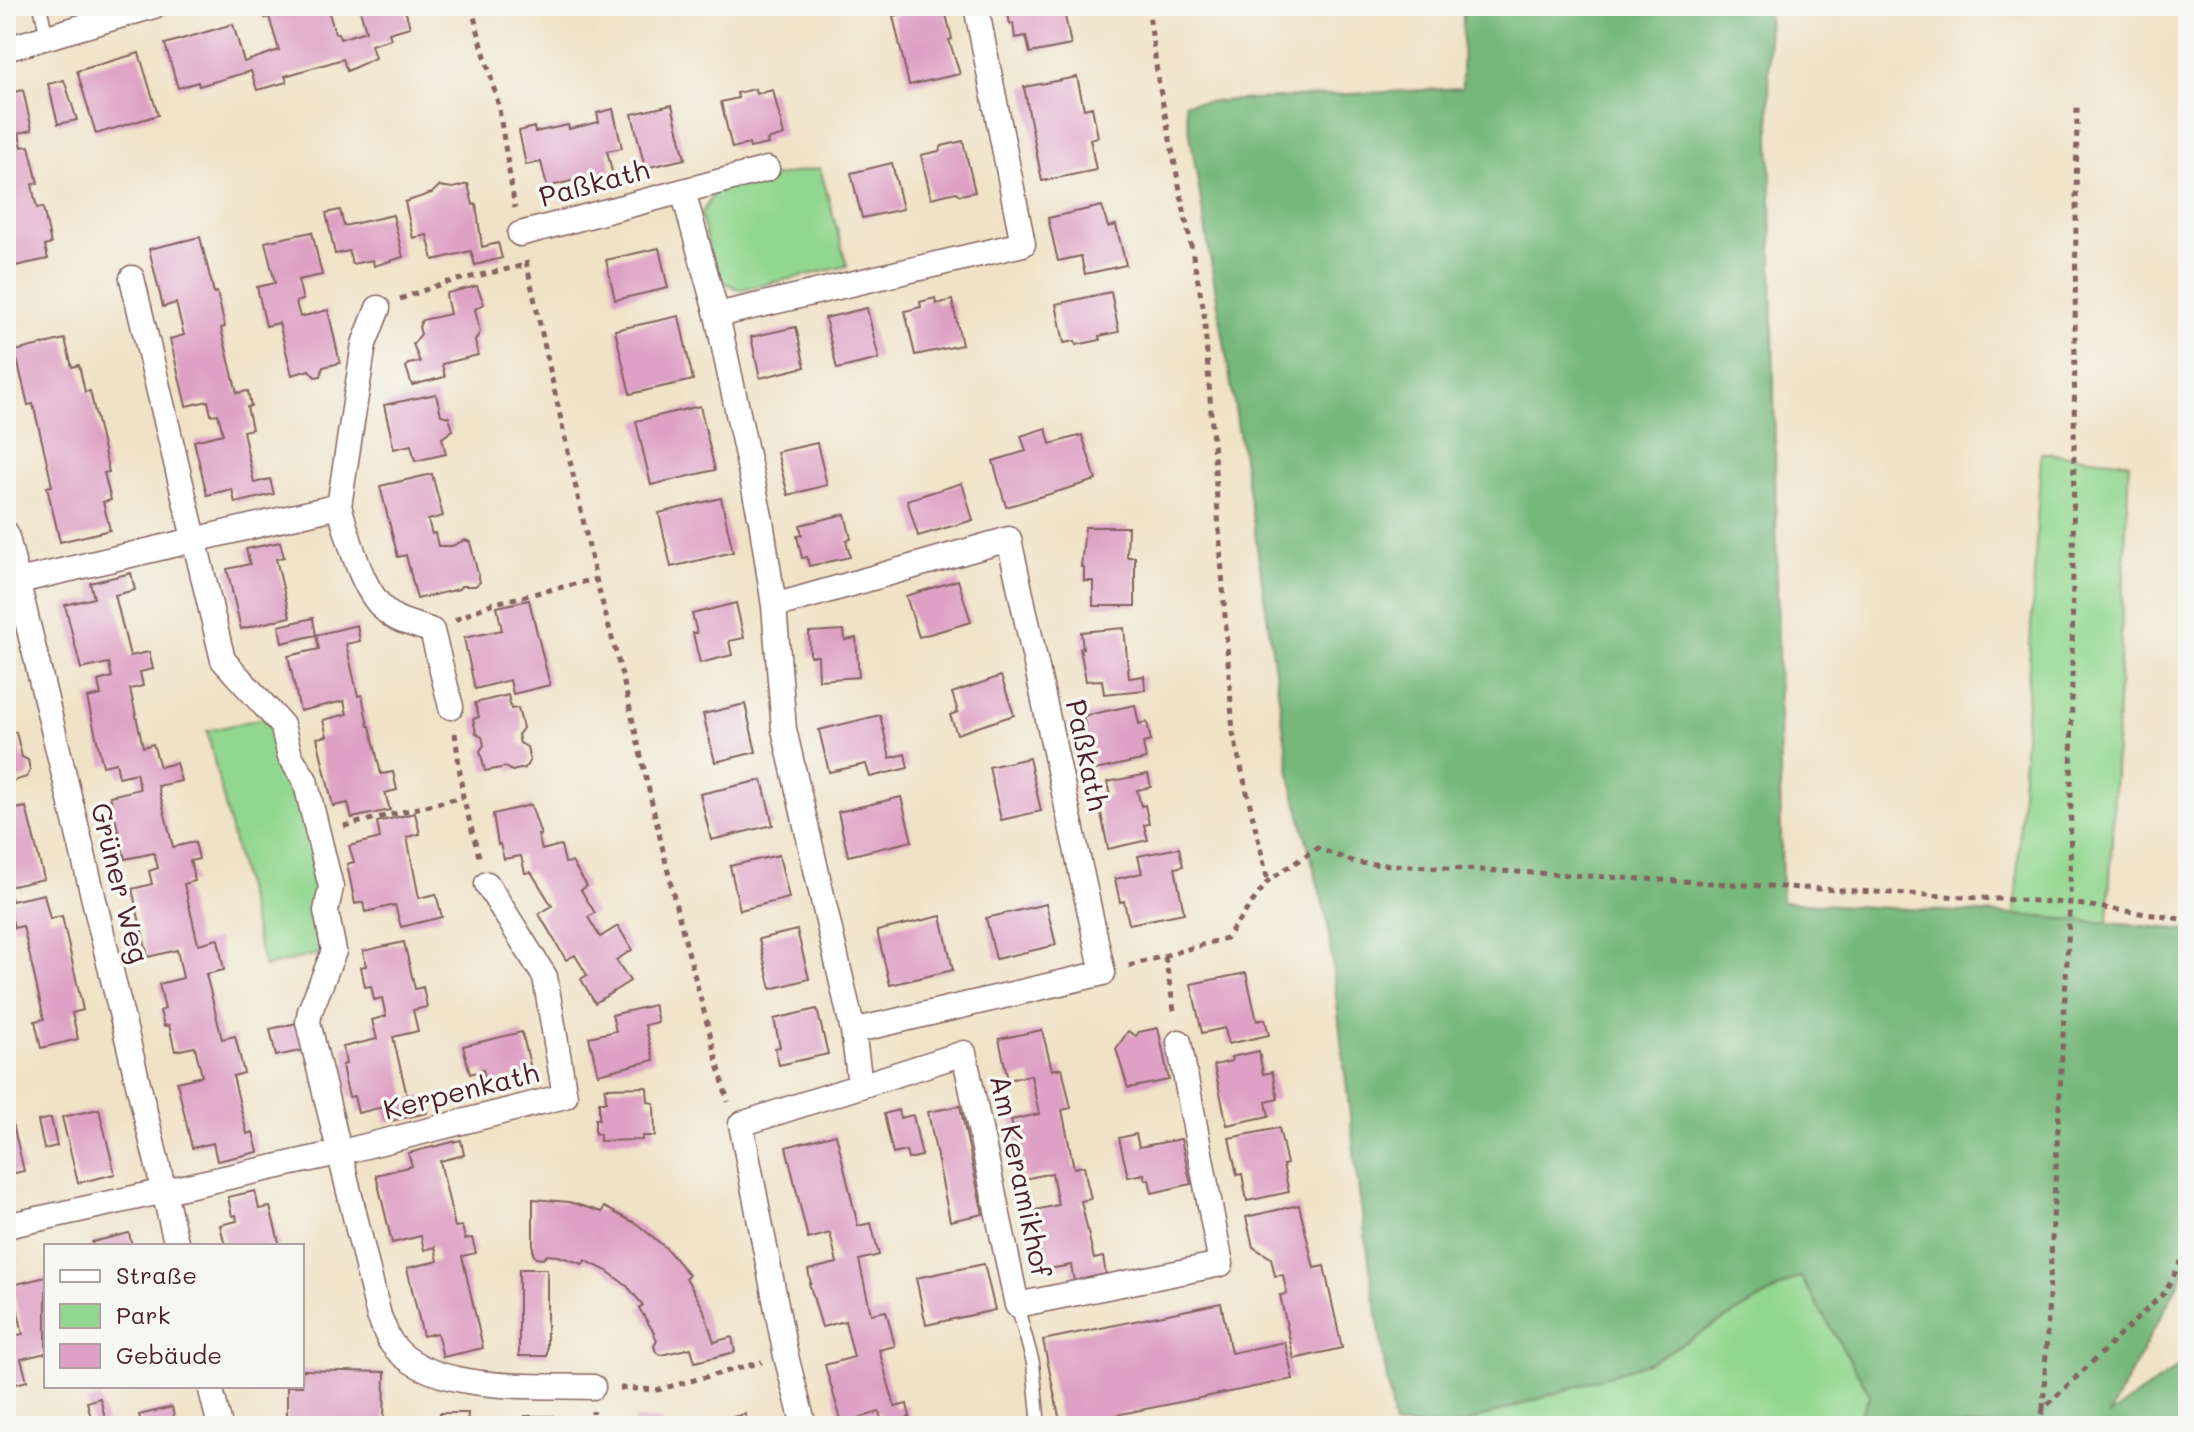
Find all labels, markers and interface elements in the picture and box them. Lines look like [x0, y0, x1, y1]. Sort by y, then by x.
street label: Paßkath [535, 150, 653, 214]
street label: Paßkath [1059, 696, 1117, 814]
street label: Grüner Weg [84, 799, 158, 967]
street label: Kerpenkath [379, 1053, 542, 1127]
street label: Am Keramikhof [983, 1072, 1061, 1281]
legend [44, 1244, 304, 1388]
text: Straße [116, 1259, 197, 1290]
text: Park [116, 1299, 170, 1330]
text: Gebäude [116, 1339, 222, 1370]

